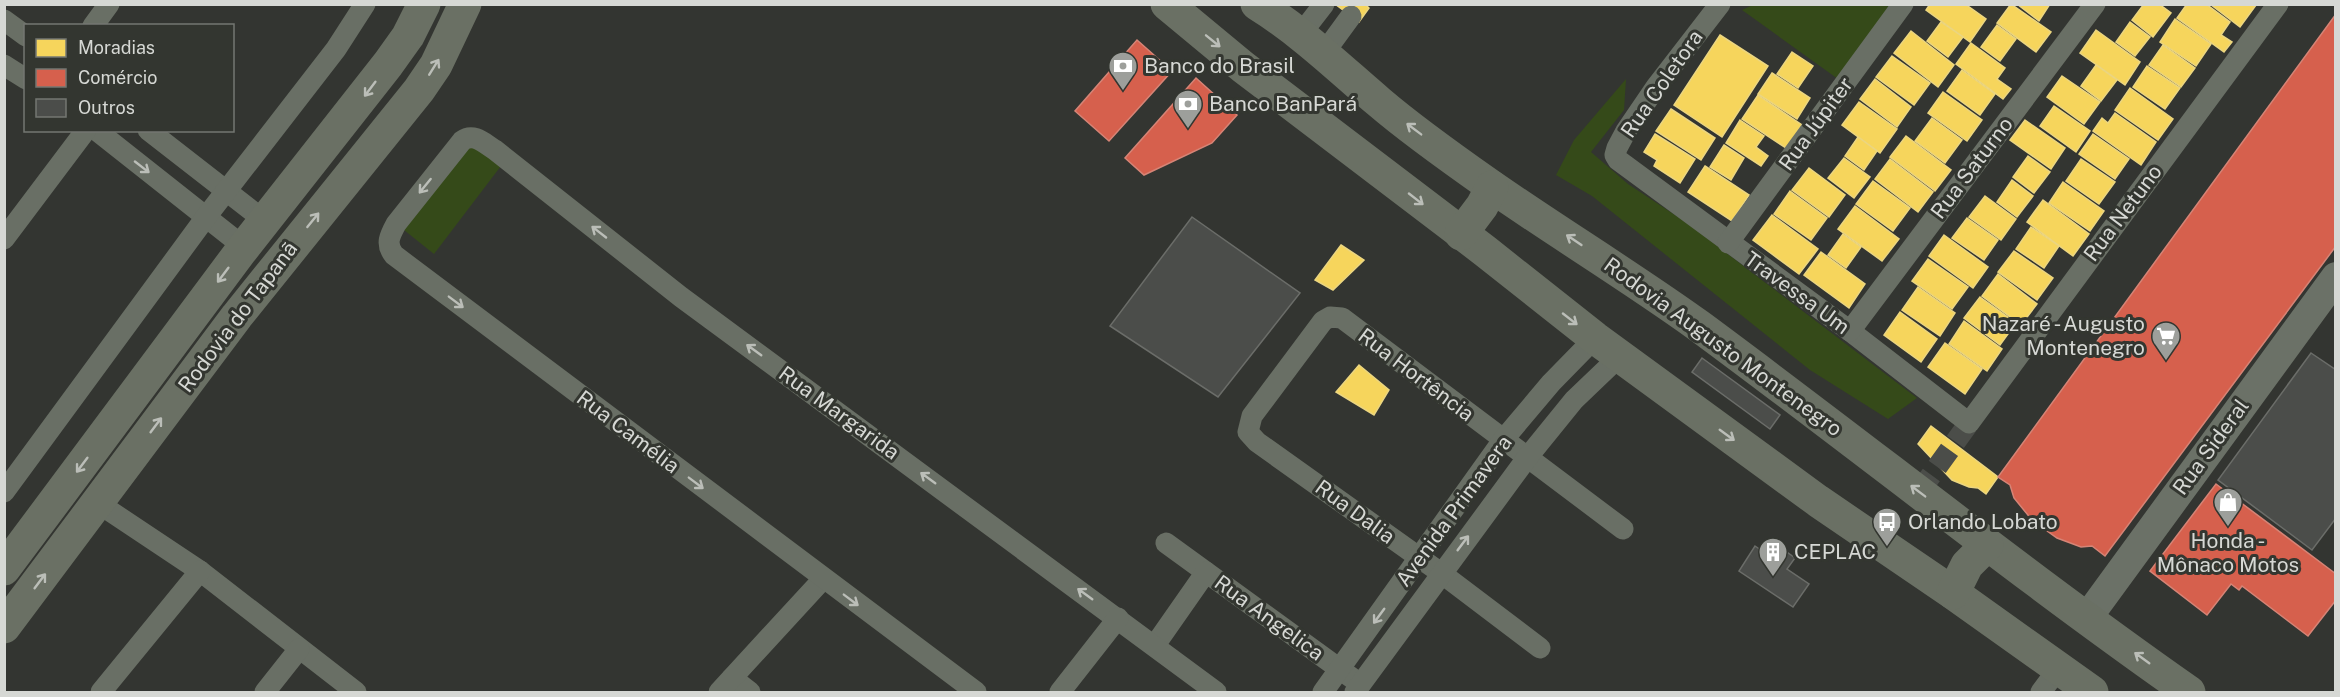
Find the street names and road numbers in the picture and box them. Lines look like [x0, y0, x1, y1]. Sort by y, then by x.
street label: Rua Coletora [1615, 25, 1708, 142]
street label: Rua Júpiter [1773, 72, 1858, 175]
street label: Rua Saturno [1925, 112, 2018, 223]
street label: Rua Netuno [2078, 159, 2167, 266]
street label: Rodovia do Tapanã [173, 236, 302, 397]
street label: Travessa Um [1740, 246, 1855, 339]
street label: Rodovia Augusto Montenegro [1599, 252, 1847, 441]
street label: Rua Hortência [1353, 323, 1479, 426]
street label: Rua Margarida [774, 360, 904, 465]
street label: Rua Camélia [572, 385, 685, 478]
street label: Rua Sideral [2167, 394, 2254, 500]
street label: Avenida Primavera [1390, 430, 1517, 591]
street label: Rua Dalia [1311, 474, 1400, 549]
street label: Rua Angelica [1210, 570, 1329, 666]

